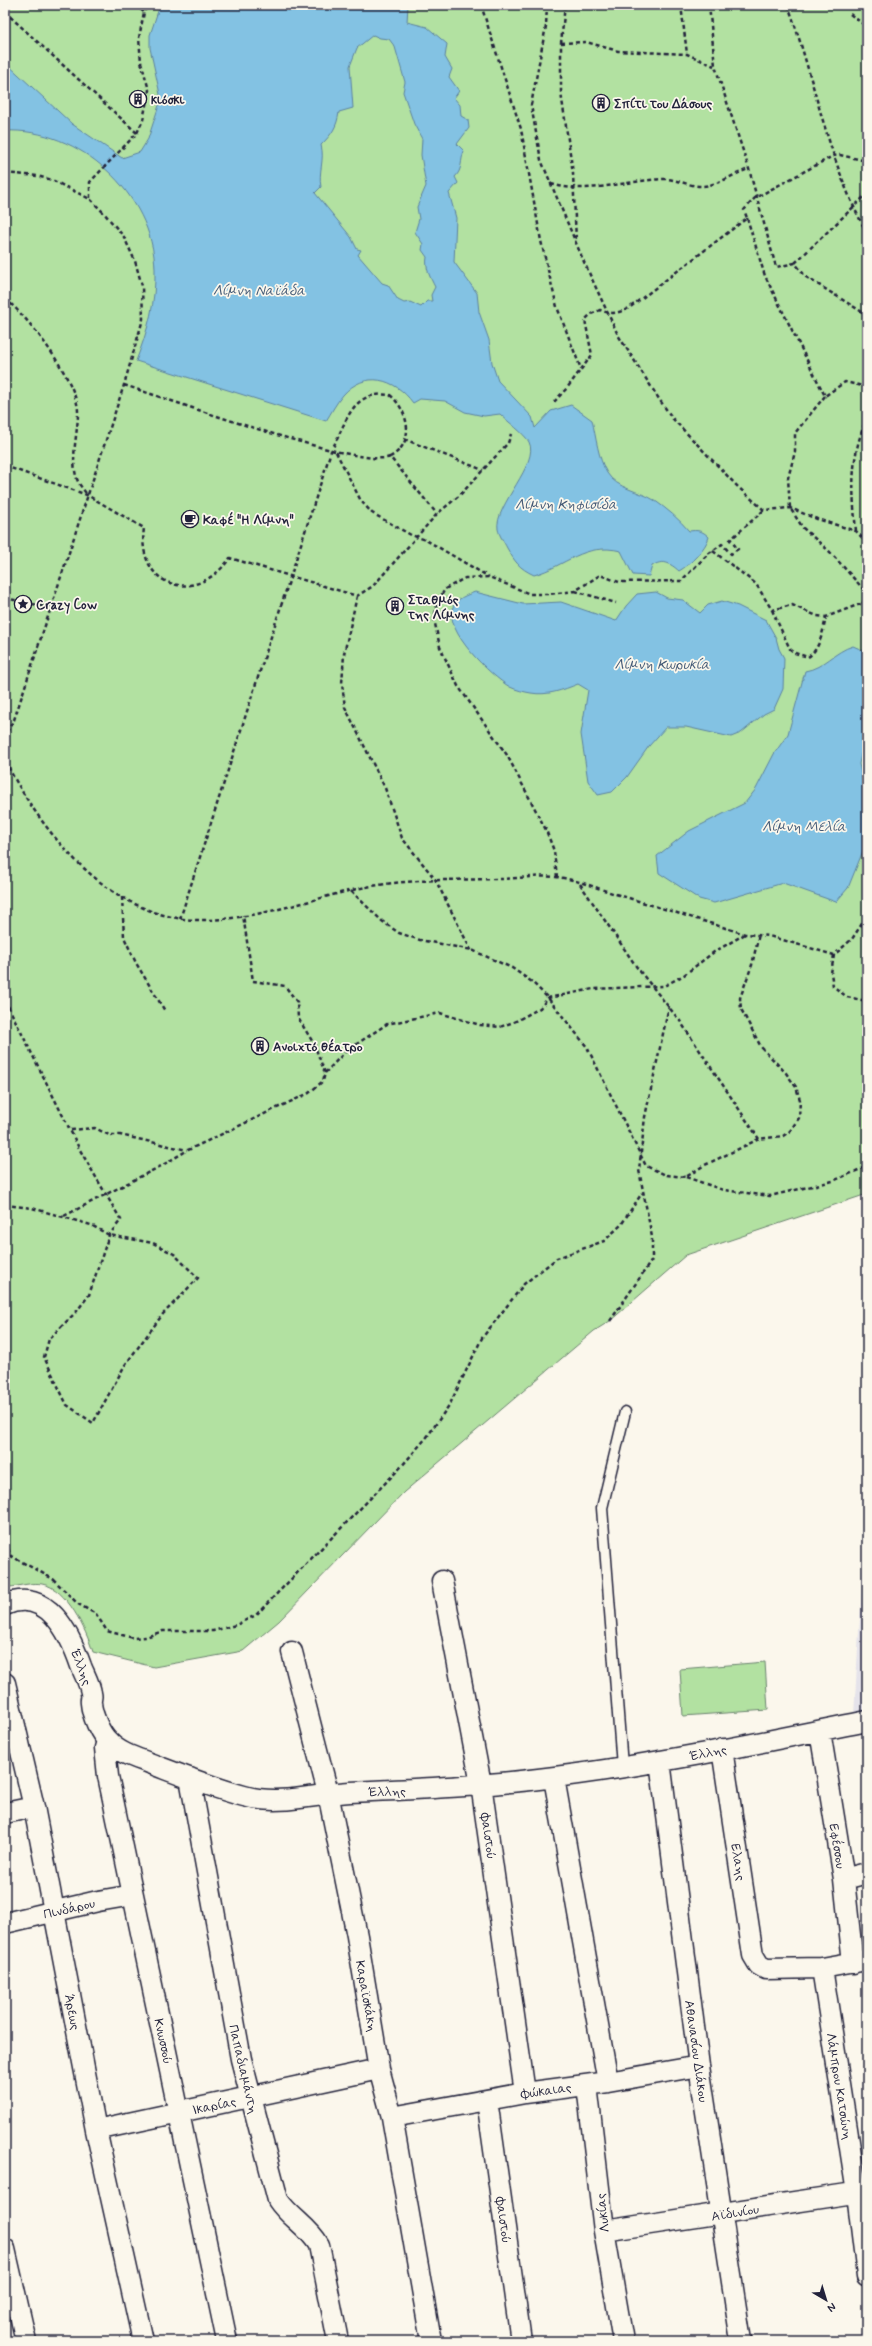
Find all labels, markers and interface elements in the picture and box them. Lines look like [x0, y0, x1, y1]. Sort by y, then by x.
building icon: κιόσκι [128, 89, 148, 109]
place label: κιόσκι [151, 92, 186, 109]
building icon: Σπίτι του Δάσους [591, 93, 611, 113]
place label: Σπίτι του Δάσους [614, 96, 712, 113]
water label: Λίμνη Ναϊάδα [213, 282, 305, 300]
water label: Λίμνη Κηφισίδα [515, 496, 617, 514]
cafe icon: Καφέ "Η Λίμνη" [180, 509, 200, 529]
place label: Καφέ "Η Λίμνη" [203, 511, 294, 529]
place label: Σταθμός της Λίμνης [407, 592, 475, 624]
place icon: Crazy Cow [13, 594, 33, 614]
building icon: Σταθμός της Λίμνης [385, 596, 405, 616]
place label: Crazy Cow [36, 597, 98, 614]
water label: Λίμνη Κωρυκία [614, 656, 710, 674]
water label: Λίμνη Μελία [762, 818, 846, 836]
building icon: Ανοιχτό θέατρο [250, 1036, 270, 1056]
place label: Ανοιχτό θέατρο [273, 1038, 363, 1056]
street label: Έλλης [66, 1647, 95, 1688]
street label: Έλλης [688, 1741, 729, 1765]
street label: Έλλης [368, 1784, 406, 1801]
street label: Φαιστού [476, 1811, 499, 1861]
street label: Εφέσσου [825, 1822, 848, 1870]
street label: Ελαης [726, 1842, 749, 1882]
street label: Πινδάρου [42, 1895, 97, 1924]
street label: Καραϊσκάκη [351, 1959, 380, 2033]
street label: Άρεως [60, 1993, 83, 2032]
street label: Αθανασίου Διάκου [680, 1999, 711, 2104]
street label: Κνωσσού [149, 2017, 176, 2066]
street label: Παπαδιαμάντη [224, 2023, 261, 2116]
street label: Λάμπρου Κατσώνη [822, 2032, 855, 2141]
street label: Φώκαιας [519, 2079, 573, 2104]
street label: Ικαρίας [191, 2093, 238, 2119]
street label: Λυκίας [593, 2192, 614, 2233]
street label: Φαιστού [491, 2195, 514, 2245]
street label: Αϊδινίου [710, 2201, 760, 2226]
north arrow [806, 2280, 846, 2320]
text: N [824, 2299, 839, 2315]

